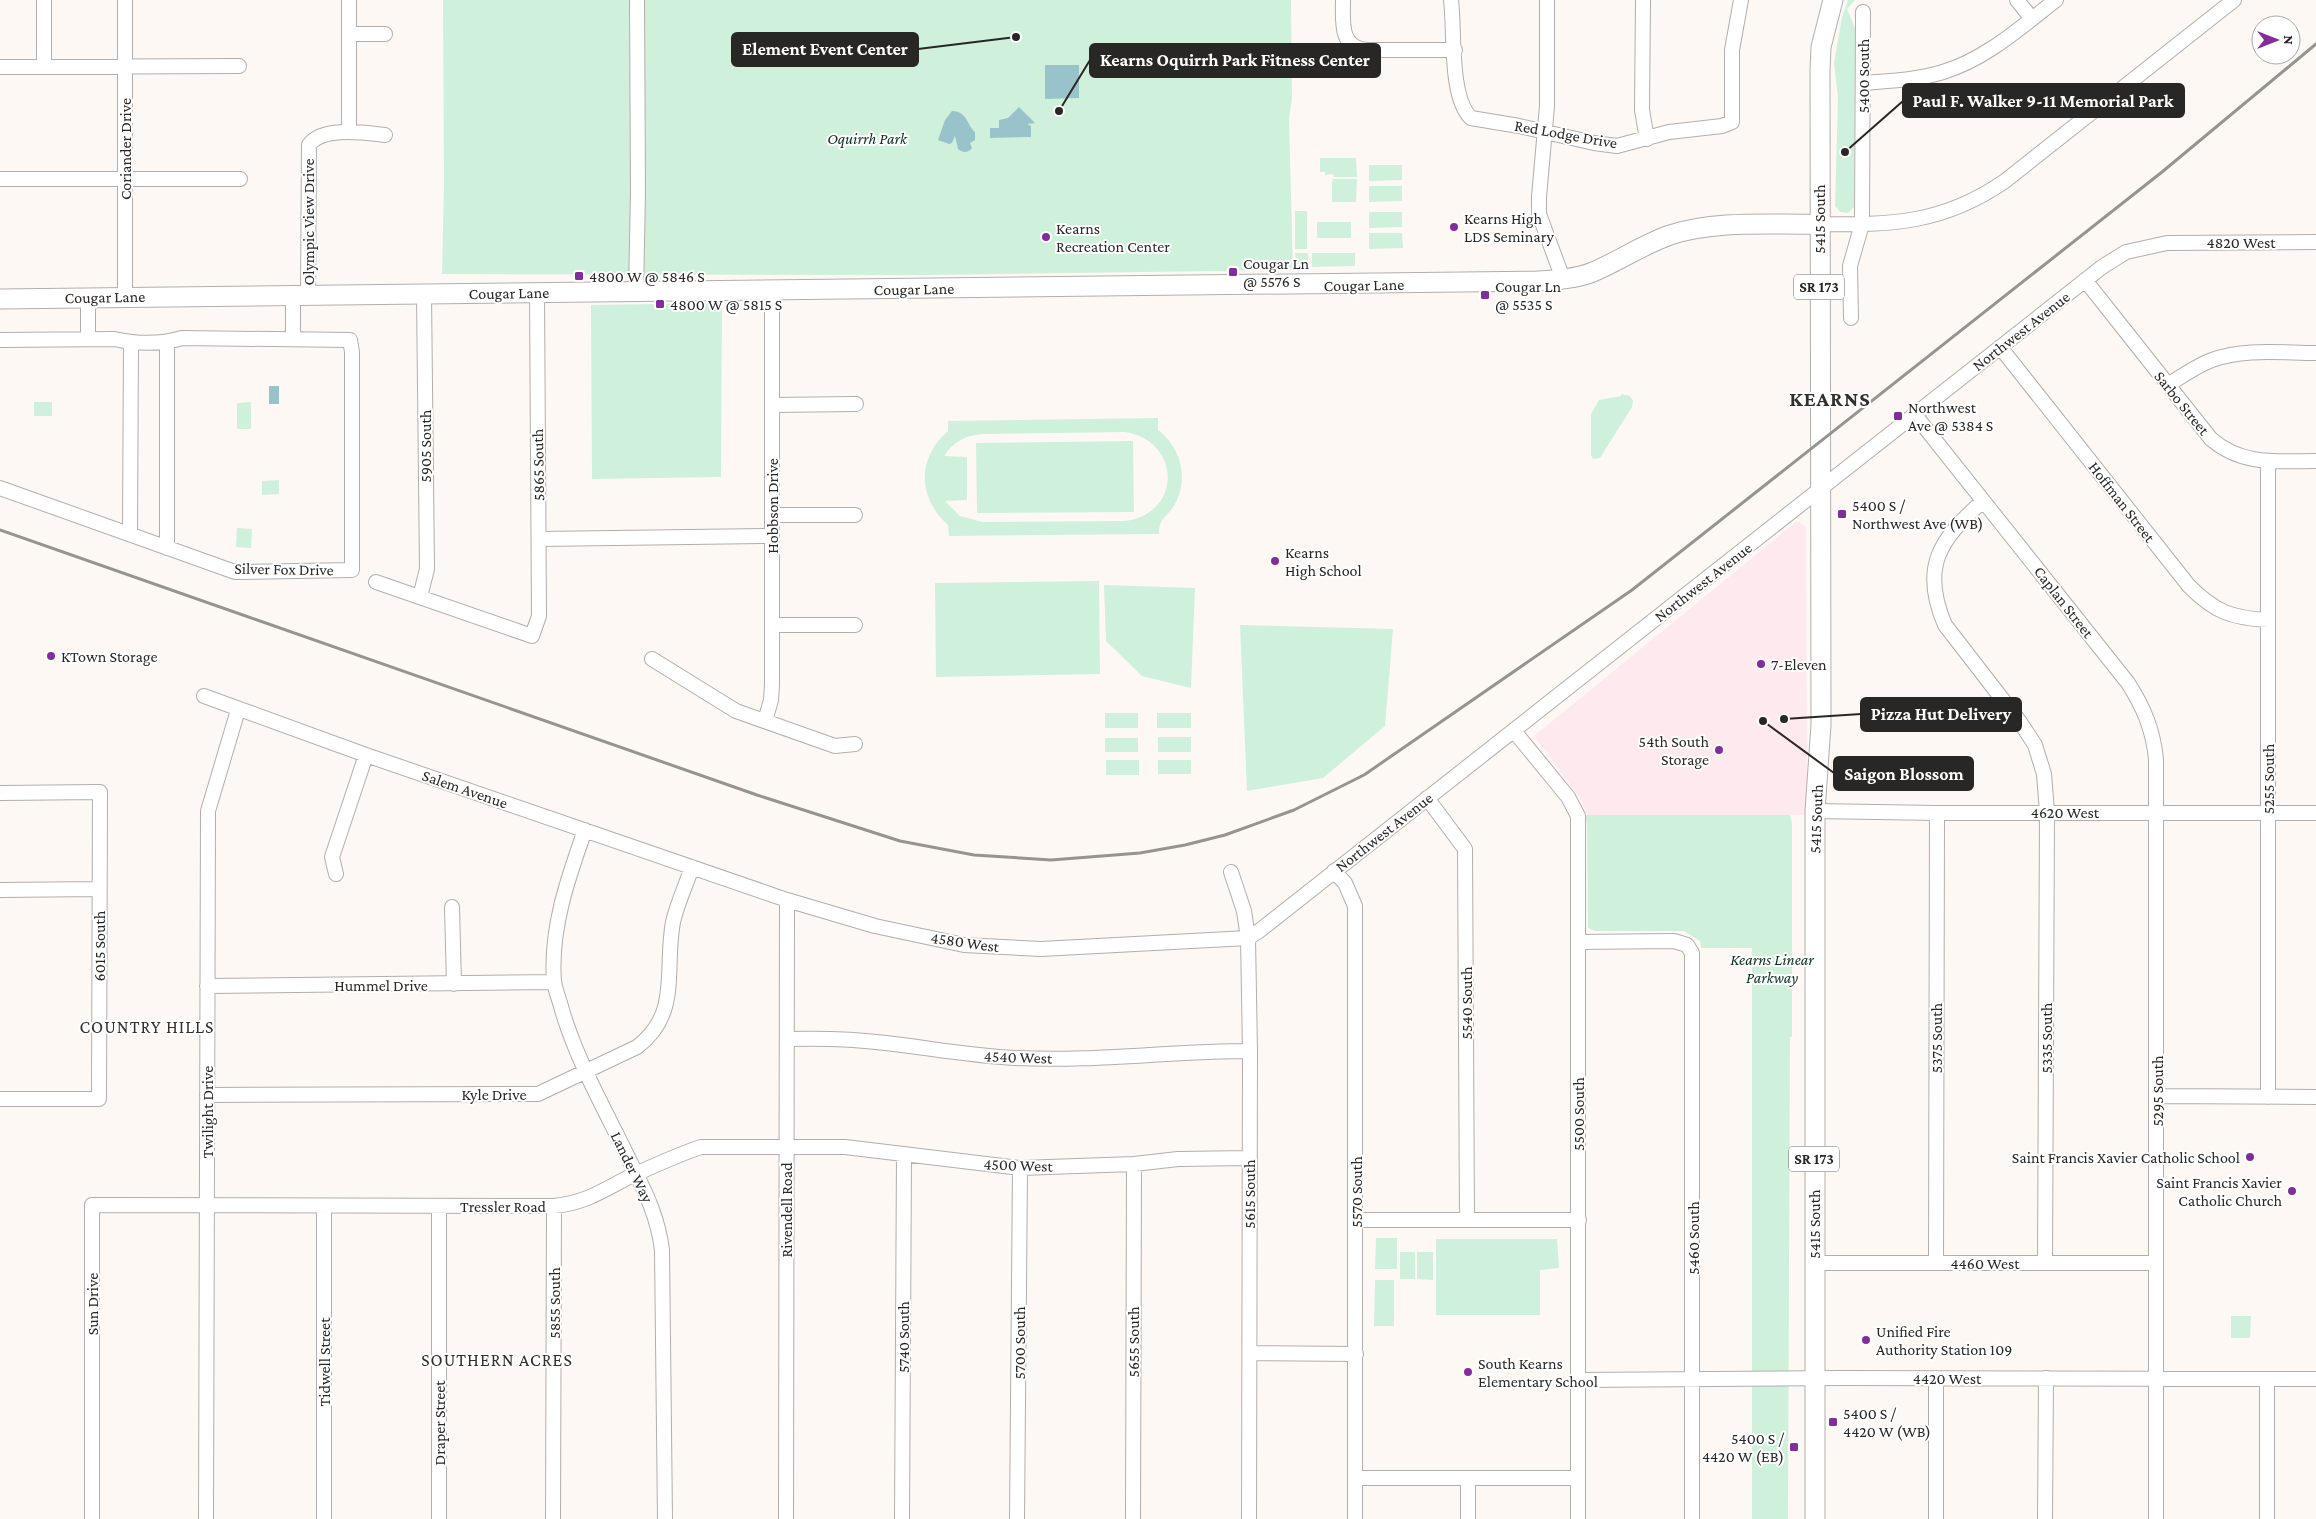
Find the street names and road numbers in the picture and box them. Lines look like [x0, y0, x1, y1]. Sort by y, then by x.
street label: 5400 South [1855, 38, 1872, 113]
street label: Coriander Drive [117, 98, 134, 200]
street label: Red Lodge Drive [1513, 117, 1619, 152]
street label: Olympic View Drive [300, 158, 318, 286]
street label: 5415 South [1811, 184, 1828, 254]
street label: 4820 West [2207, 234, 2276, 251]
road number: SR 173 [1794, 274, 1844, 300]
street label: Cougar Lane [1324, 276, 1404, 295]
street label: Cougar Lane [874, 280, 954, 299]
street label: Cougar Lane [469, 284, 549, 303]
street label: Cougar Lane [65, 288, 145, 307]
street label: Northwest Avenue [1969, 288, 2073, 374]
street label: Sarbo Street [2151, 368, 2213, 439]
street label: 5905 South [417, 409, 434, 482]
street label: 5865 South [529, 428, 547, 501]
street label: Hobbson Drive [764, 458, 781, 554]
street label: Hoffman Street [2085, 458, 2159, 546]
street label: Northwest Avenue [1651, 539, 1755, 625]
street label: Silver Fox Drive [234, 560, 334, 578]
street label: Caplan Street [2030, 563, 2098, 642]
street label: 5255 South [2260, 743, 2277, 814]
street label: Salem Avenue [420, 766, 510, 812]
street label: 5415 South [1806, 784, 1826, 854]
street label: Northwest Avenue [1332, 789, 1436, 875]
street label: 4620 West [2031, 804, 2100, 821]
street label: 6015 South [91, 910, 108, 981]
street label: 4580 West [930, 929, 1001, 955]
street label: 5540 South [1458, 966, 1475, 1039]
street label: Hummel Drive [334, 977, 428, 994]
street label: 5375 South [1928, 1002, 1945, 1073]
street label: 5335 South [2038, 1002, 2055, 1073]
street label: 4540 West [983, 1047, 1053, 1067]
street label: 5295 South [2149, 1055, 2166, 1127]
street label: Twilight Drive [199, 1066, 217, 1158]
street label: 5500 South [1570, 1077, 1587, 1151]
street label: Kyle Drive [462, 1086, 526, 1104]
street label: Lander Way [607, 1129, 657, 1206]
road number: SR 173 [1789, 1146, 1839, 1172]
street label: 4500 West [983, 1155, 1054, 1175]
street label: 5570 South [1348, 1156, 1365, 1228]
street label: 5615 South [1241, 1159, 1258, 1229]
street label: Rivendell Road [778, 1162, 795, 1258]
street label: 5415 South [1806, 1189, 1823, 1259]
street label: Tressler Road [460, 1198, 547, 1215]
street label: 5460 South [1685, 1201, 1702, 1275]
street label: 4460 West [1950, 1255, 2020, 1272]
street label: 5855 South [546, 1267, 563, 1339]
street label: Sun Drive [84, 1273, 101, 1335]
street label: 5740 South [895, 1301, 912, 1373]
street label: 5700 South [1011, 1306, 1028, 1380]
street label: 5655 South [1125, 1306, 1142, 1378]
street label: Tidwell Street [316, 1317, 333, 1406]
street label: 4420 West [1913, 1370, 1982, 1387]
street label: Draper Street [431, 1380, 449, 1466]

